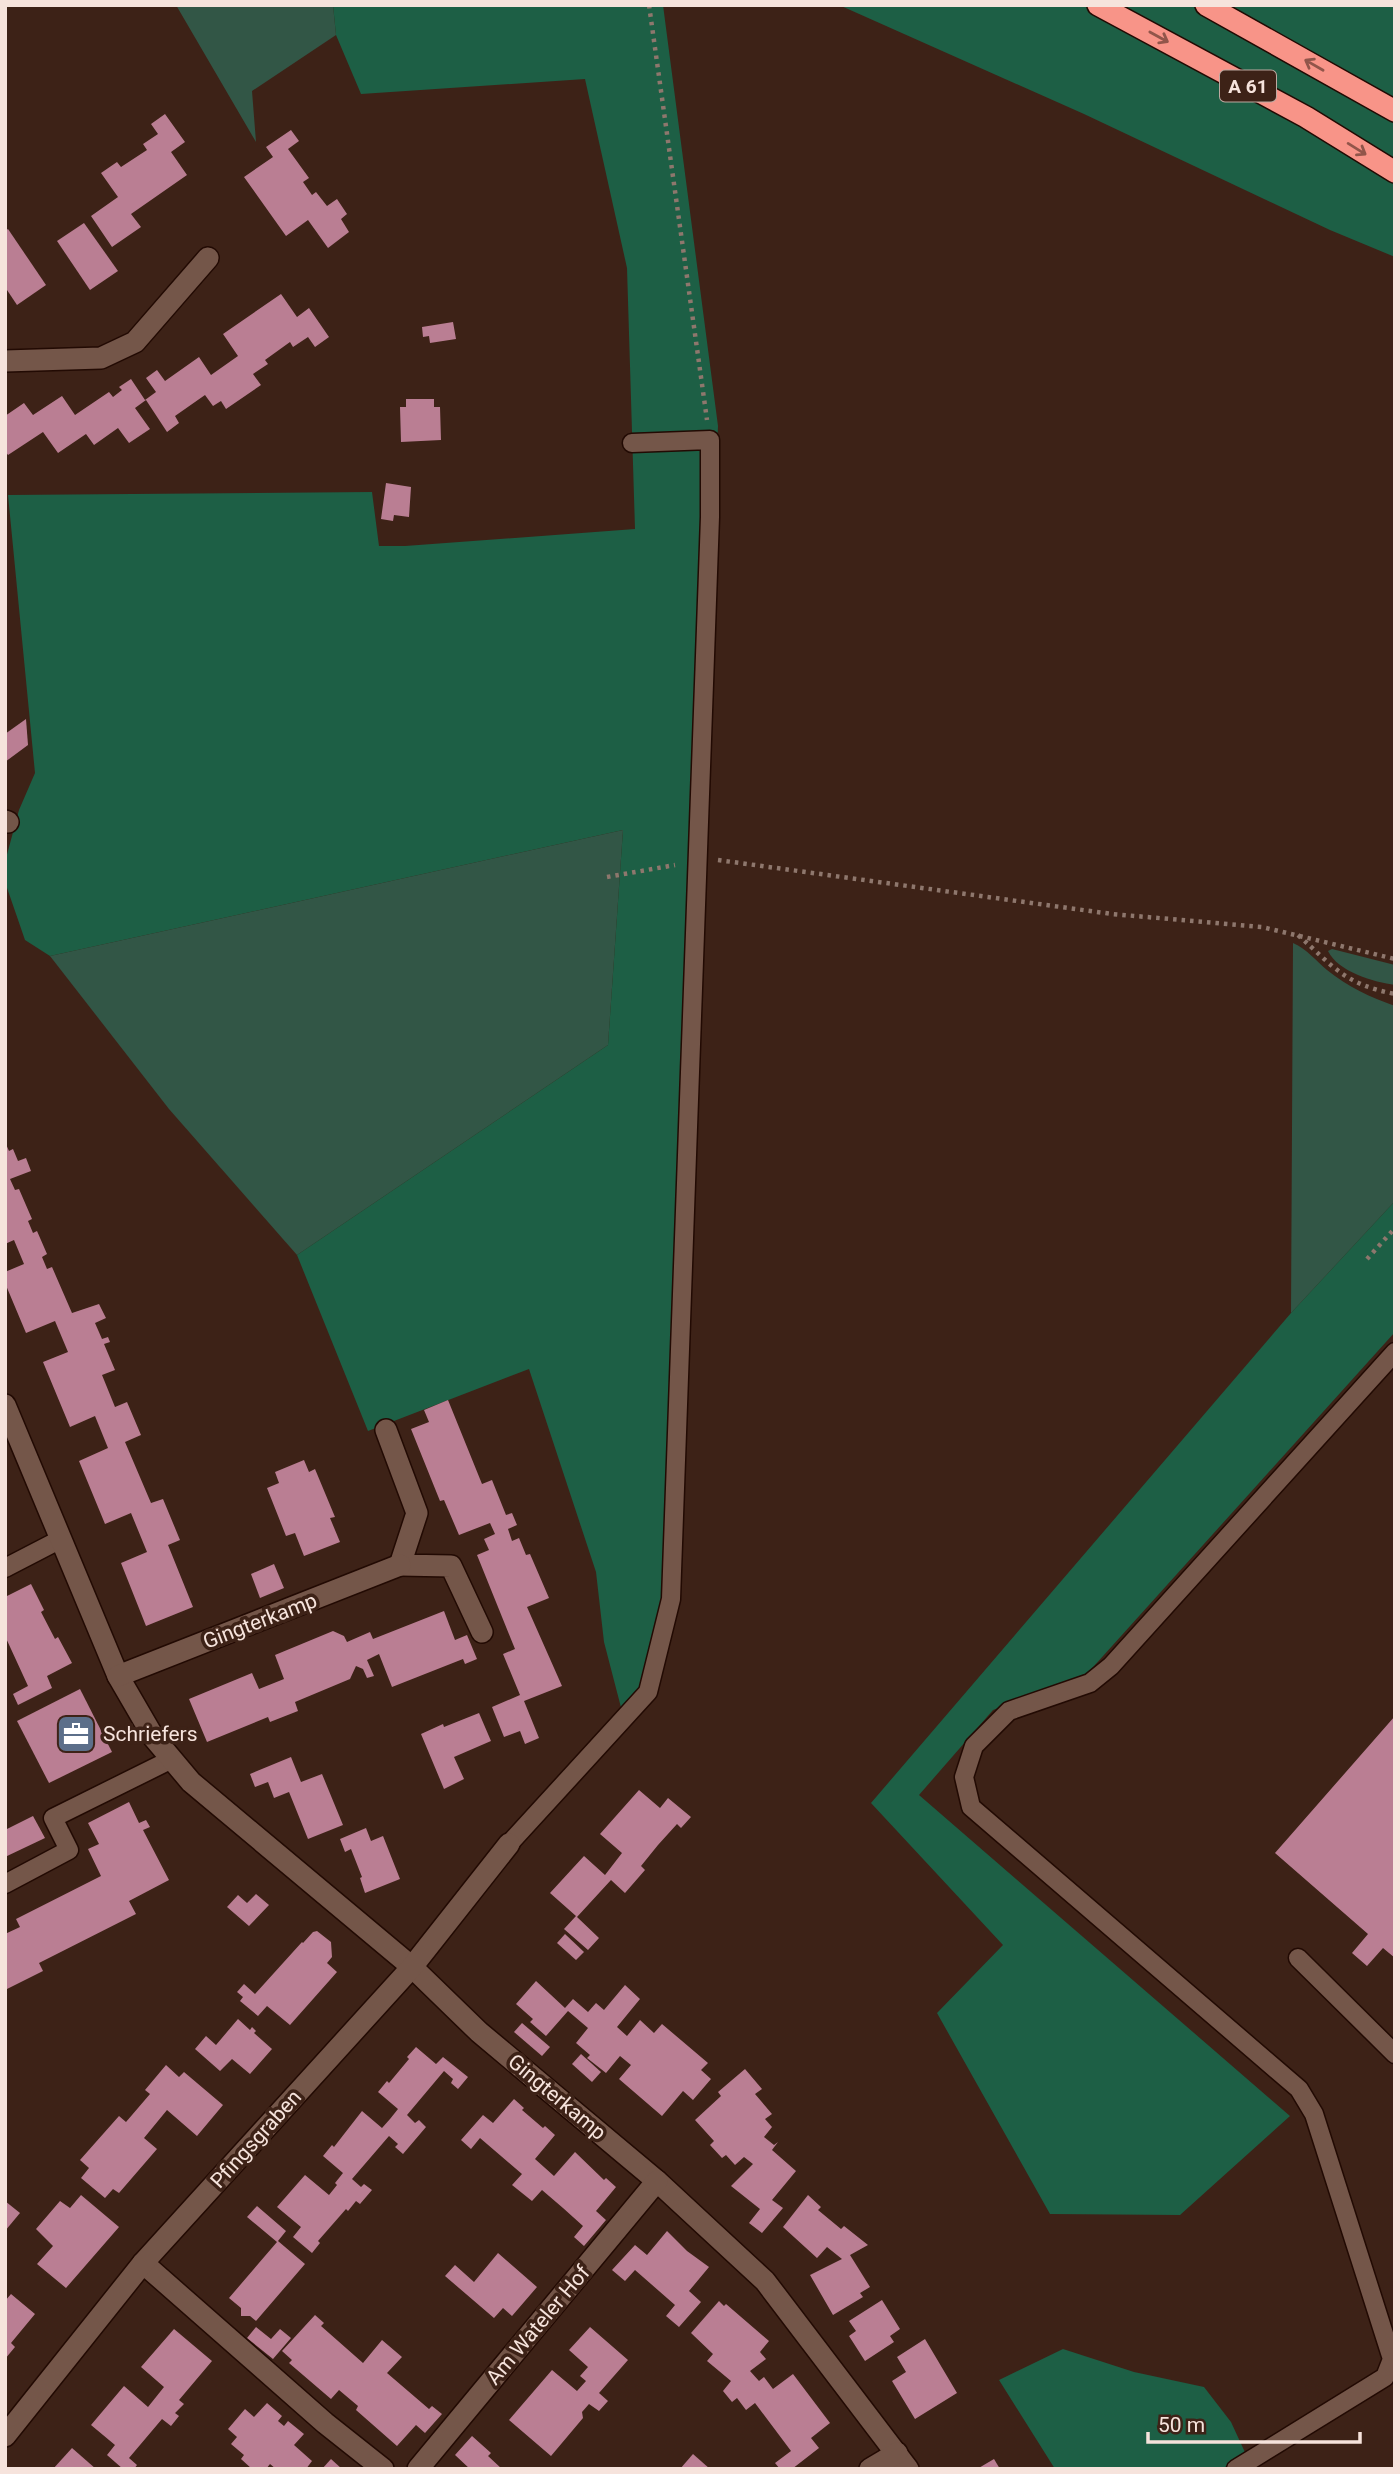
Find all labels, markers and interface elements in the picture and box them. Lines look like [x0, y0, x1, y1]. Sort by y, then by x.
one-way arrow [1148, 30, 1169, 44]
one-way arrow [1305, 58, 1325, 72]
road number: A 61 [1220, 71, 1276, 102]
one-way arrow [1347, 141, 1366, 156]
street label: Gingterkamp [200, 1588, 320, 1654]
office icon: Schriefers [55, 1713, 97, 1755]
place label: Schriefers [103, 1722, 198, 1746]
street label: Gingterkamp [503, 2049, 611, 2145]
street label: Pfingsgraben [206, 2085, 306, 2193]
street label: Am Wateler Hof [481, 2260, 595, 2389]
scale bar [1148, 2400, 1360, 2444]
text: 50 m [1158, 2413, 1205, 2437]

